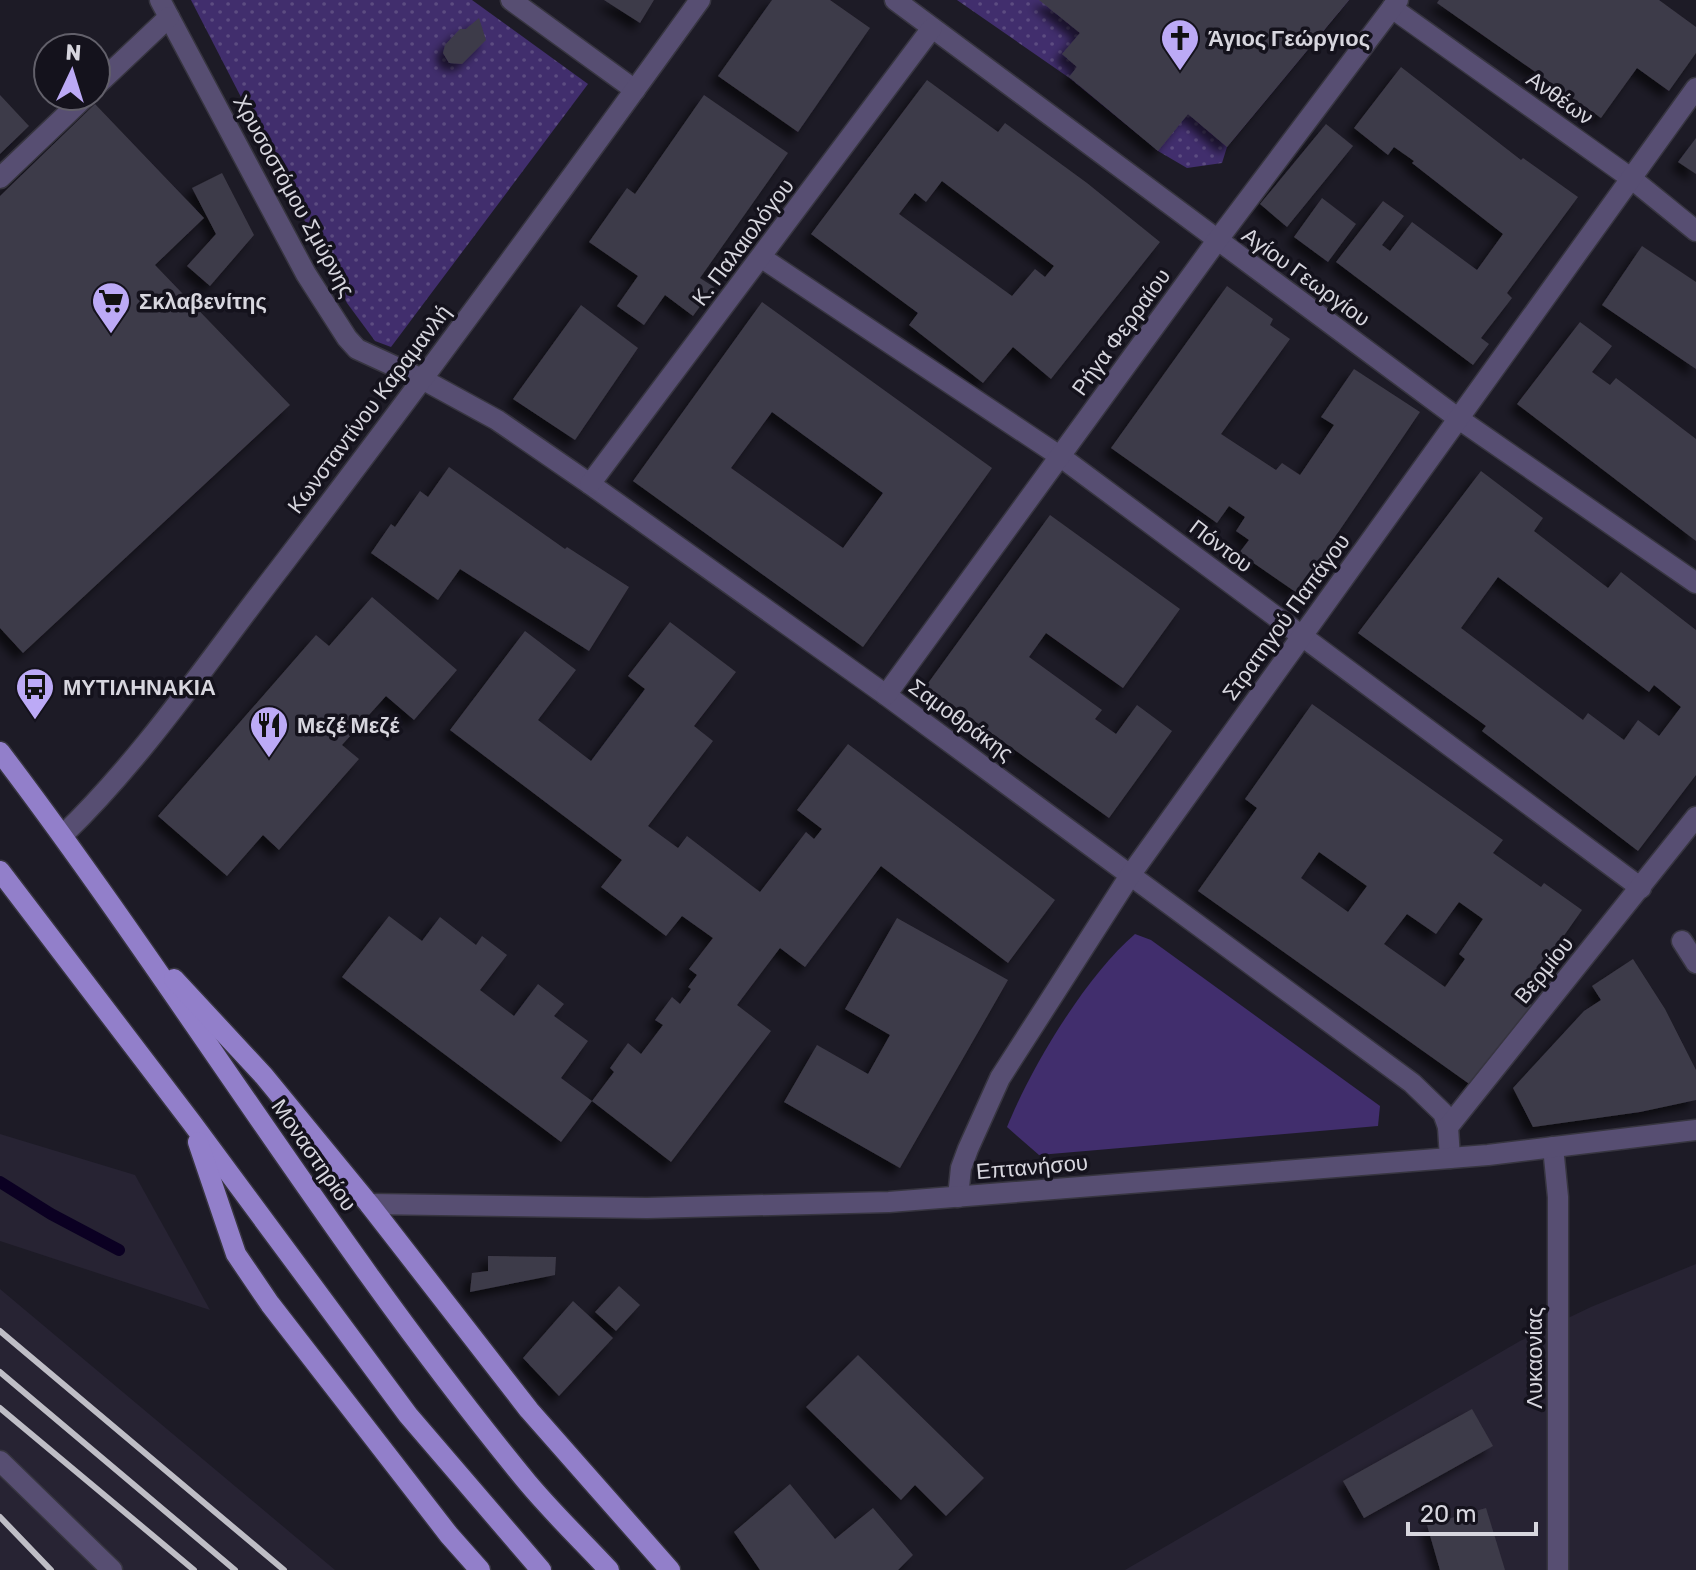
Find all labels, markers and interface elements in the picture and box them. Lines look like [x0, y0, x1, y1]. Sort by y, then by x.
church icon: Άγιος Γεώργιος [1159, 17, 1201, 72]
place label: Άγιος Γεώργιος [1208, 25, 1370, 52]
north arrow [32, 32, 112, 112]
text: N [65, 39, 82, 67]
street label: Ανθέων [1521, 65, 1599, 131]
street label: Χρυσοστόμου Σμύρνης [227, 90, 361, 302]
street label: Κ. Παλαιολόγου [686, 173, 800, 311]
street label: Αγίου Γεωργίου [1237, 222, 1375, 332]
street label: Ρήγα Φερραίου [1066, 263, 1176, 401]
supermarket icon: Σκλαβενίτης [90, 280, 132, 335]
place label: Σκλαβενίτης [139, 288, 267, 315]
street label: Κωνσταντίνου Καραμανλή [282, 299, 456, 519]
street label: Πόντου [1184, 514, 1258, 578]
street label: Στρατηγού Παπάγου [1216, 528, 1356, 706]
bus stop icon: ΜΥΤΙΛΗΝΑΚΙΑ [14, 666, 56, 721]
street label: Σαμοθράκης [903, 673, 1019, 767]
place label: ΜΥΤΙΛΗΝΑΚΙΑ [63, 674, 216, 701]
restaurant icon: Μεζέ Μεζέ [248, 704, 290, 759]
place label: Μεζέ Μεζέ [297, 712, 400, 739]
street label: Βερμίου [1509, 931, 1579, 1009]
street label: Μοναστηρίου [266, 1094, 362, 1216]
street label: Επτανήσου [975, 1149, 1089, 1185]
street label: Λυκαονίας [1521, 1307, 1548, 1409]
scale bar [1408, 1486, 1536, 1536]
text: 20 m [1420, 1500, 1477, 1528]

